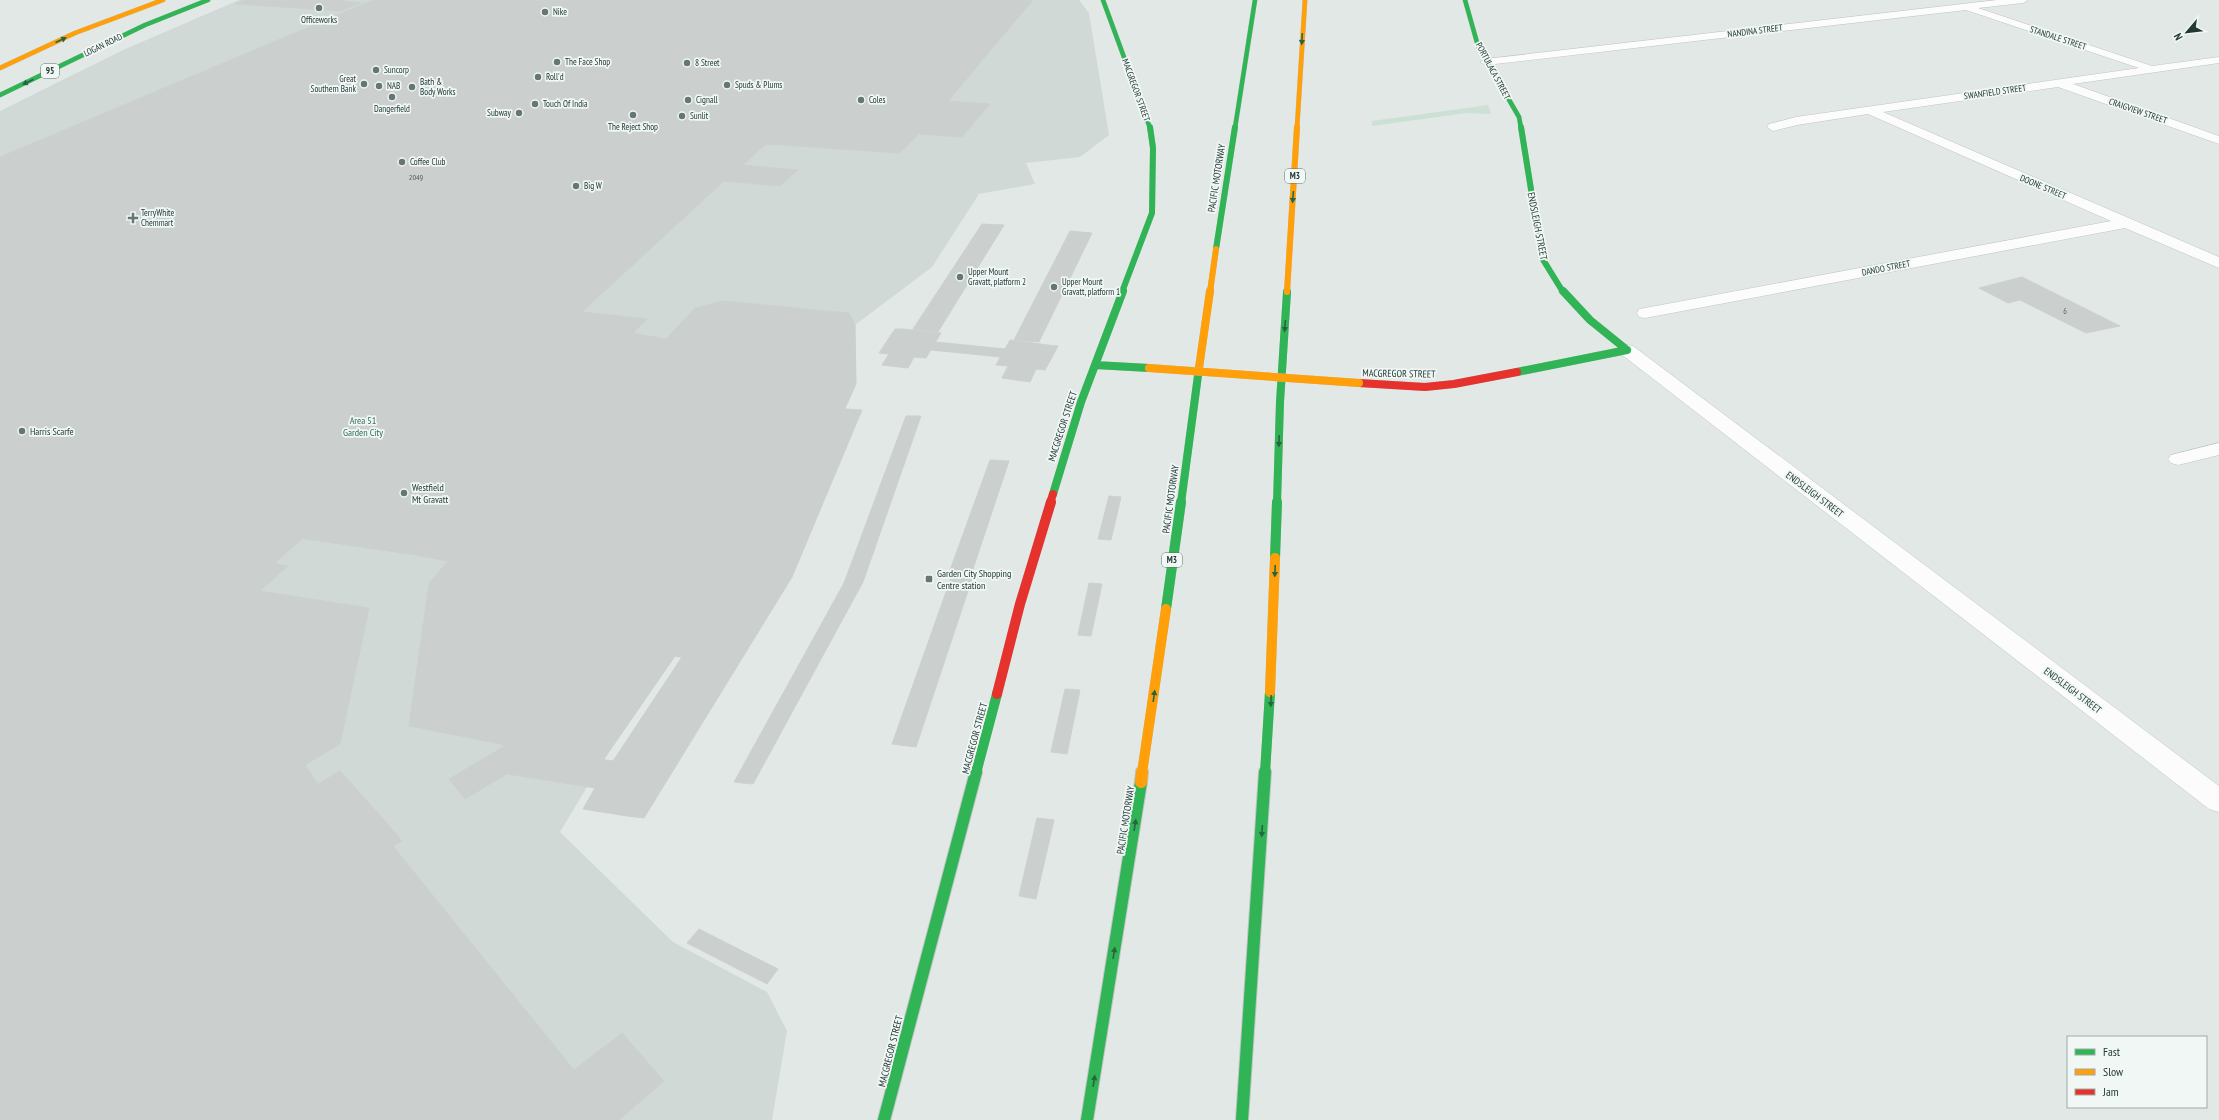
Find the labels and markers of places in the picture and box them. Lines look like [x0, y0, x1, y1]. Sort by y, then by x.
marker: Officeworks [314, 3, 324, 13]
place label: Nike [553, 6, 567, 17]
marker: Nike [540, 7, 550, 17]
place label: Officeworks [301, 14, 337, 25]
place label: The Face Shop [565, 56, 610, 67]
marker: The Face Shop [552, 57, 562, 67]
place label: 8 Street [695, 57, 720, 68]
marker: 8 Street [682, 58, 692, 68]
place label: Suncorp [384, 64, 409, 75]
marker: Suncorp [371, 65, 381, 75]
place label: Roll'd [546, 71, 564, 82]
marker: Roll'd [533, 72, 543, 82]
place label: Great Southern Bank [311, 73, 357, 94]
place label: Bath & Body Works [420, 76, 456, 97]
marker: Great Southern Bank [359, 79, 369, 89]
place label: Spuds & Plums [735, 79, 782, 90]
place label: NAB [387, 80, 400, 91]
marker: Spuds & Plums [722, 80, 732, 90]
marker: NAB [374, 81, 384, 91]
marker: Bath & Body Works [407, 82, 417, 92]
marker: Dangerfield [387, 92, 397, 102]
place label: Cignall [696, 94, 719, 105]
place label: Coles [869, 94, 886, 105]
marker: Cignall [683, 95, 693, 105]
marker: Coles [856, 95, 866, 105]
place label: Touch Of India [543, 98, 588, 109]
marker: Touch Of India [530, 99, 540, 109]
place label: Dangerfield [374, 103, 410, 114]
place label: Subway [487, 107, 512, 118]
marker: Subway [514, 108, 524, 118]
marker: The Reject Shop [628, 110, 638, 120]
place label: Sunlit [690, 110, 709, 121]
marker: Sunlit [677, 111, 687, 121]
place label: The Reject Shop [608, 121, 658, 133]
place label: Coffee Club [410, 156, 446, 167]
marker: Coffee Club [397, 157, 407, 167]
place label: Big W [584, 180, 602, 191]
marker: Big W [571, 181, 581, 191]
place label: TerryWhite Chemmart [141, 207, 174, 228]
marker: TerryWhite Chemmart [128, 213, 138, 223]
place label: Upper Mount Gravatt, platform 2 [968, 266, 1026, 287]
marker: Upper Mount Gravatt, platform 2 [955, 272, 965, 282]
place label: Upper Mount Gravatt, platform 1 [1062, 276, 1120, 297]
marker: Upper Mount Gravatt, platform 1 [1049, 282, 1059, 292]
place label: Harris Scarfe [30, 425, 74, 438]
marker: Harris Scarfe [17, 426, 27, 436]
place label: Westfield Mt Gravatt [412, 481, 449, 506]
marker: Westfield Mt Gravatt [399, 488, 409, 498]
place label: Garden City Shopping Centre station [937, 567, 1011, 592]
marker: Garden City Shopping Centre station [924, 574, 934, 584]

